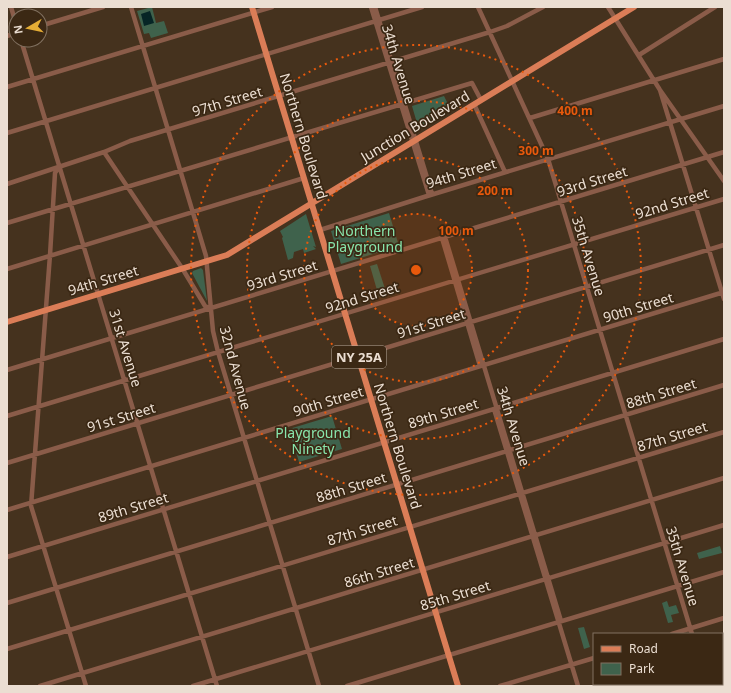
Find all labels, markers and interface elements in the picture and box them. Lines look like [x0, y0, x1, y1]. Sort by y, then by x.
north arrow [8, 8, 48, 48]
street label: 34th Avenue [378, 22, 420, 106]
text: N [10, 24, 26, 35]
street label: Northern Boulevard [276, 71, 332, 201]
street label: 97th Street [190, 81, 264, 121]
street label: Junction Boulevard [355, 86, 473, 167]
text: 400 m [557, 102, 593, 119]
text: 300 m [518, 142, 554, 159]
street label: 94th Street [424, 153, 498, 193]
street label: 93rd Street [554, 161, 630, 201]
text: 200 m [477, 182, 513, 199]
street label: 92nd Street [633, 183, 711, 223]
street label: 35th Avenue [568, 214, 610, 298]
park label: Northern Playground [327, 221, 403, 256]
text: 100 m [438, 222, 474, 239]
street label: 93rd Street [244, 255, 320, 295]
street label: 94th Street [66, 260, 140, 300]
centre of rings [409, 263, 423, 277]
street label: 92nd Street [323, 277, 401, 317]
street label: 90th Street [601, 287, 675, 327]
street label: 91st Street [395, 304, 467, 342]
street label: 31st Avenue [105, 307, 147, 389]
street label: 32nd Avenue [216, 324, 256, 412]
road number: NY 25A [332, 346, 386, 368]
street label: 88th Street [624, 373, 698, 413]
street label: 90th Street [291, 381, 365, 421]
street label: Northern Boulevard [370, 381, 426, 511]
street label: 34th Avenue [493, 384, 535, 468]
street label: 89th Street [406, 393, 480, 433]
street label: 91st Street [85, 398, 157, 436]
street label: 87th Street [635, 416, 709, 456]
park label: Playground Ninety [275, 423, 351, 458]
street label: 88th Street [314, 467, 388, 507]
street label: 89th Street [96, 487, 170, 527]
street label: 87th Street [325, 510, 399, 550]
street label: 35th Avenue [662, 524, 704, 608]
street label: 86th Street [342, 552, 416, 592]
street label: 85th Street [418, 575, 492, 615]
legend [593, 633, 723, 685]
text: Road [629, 640, 658, 657]
text: Park [629, 660, 655, 677]

